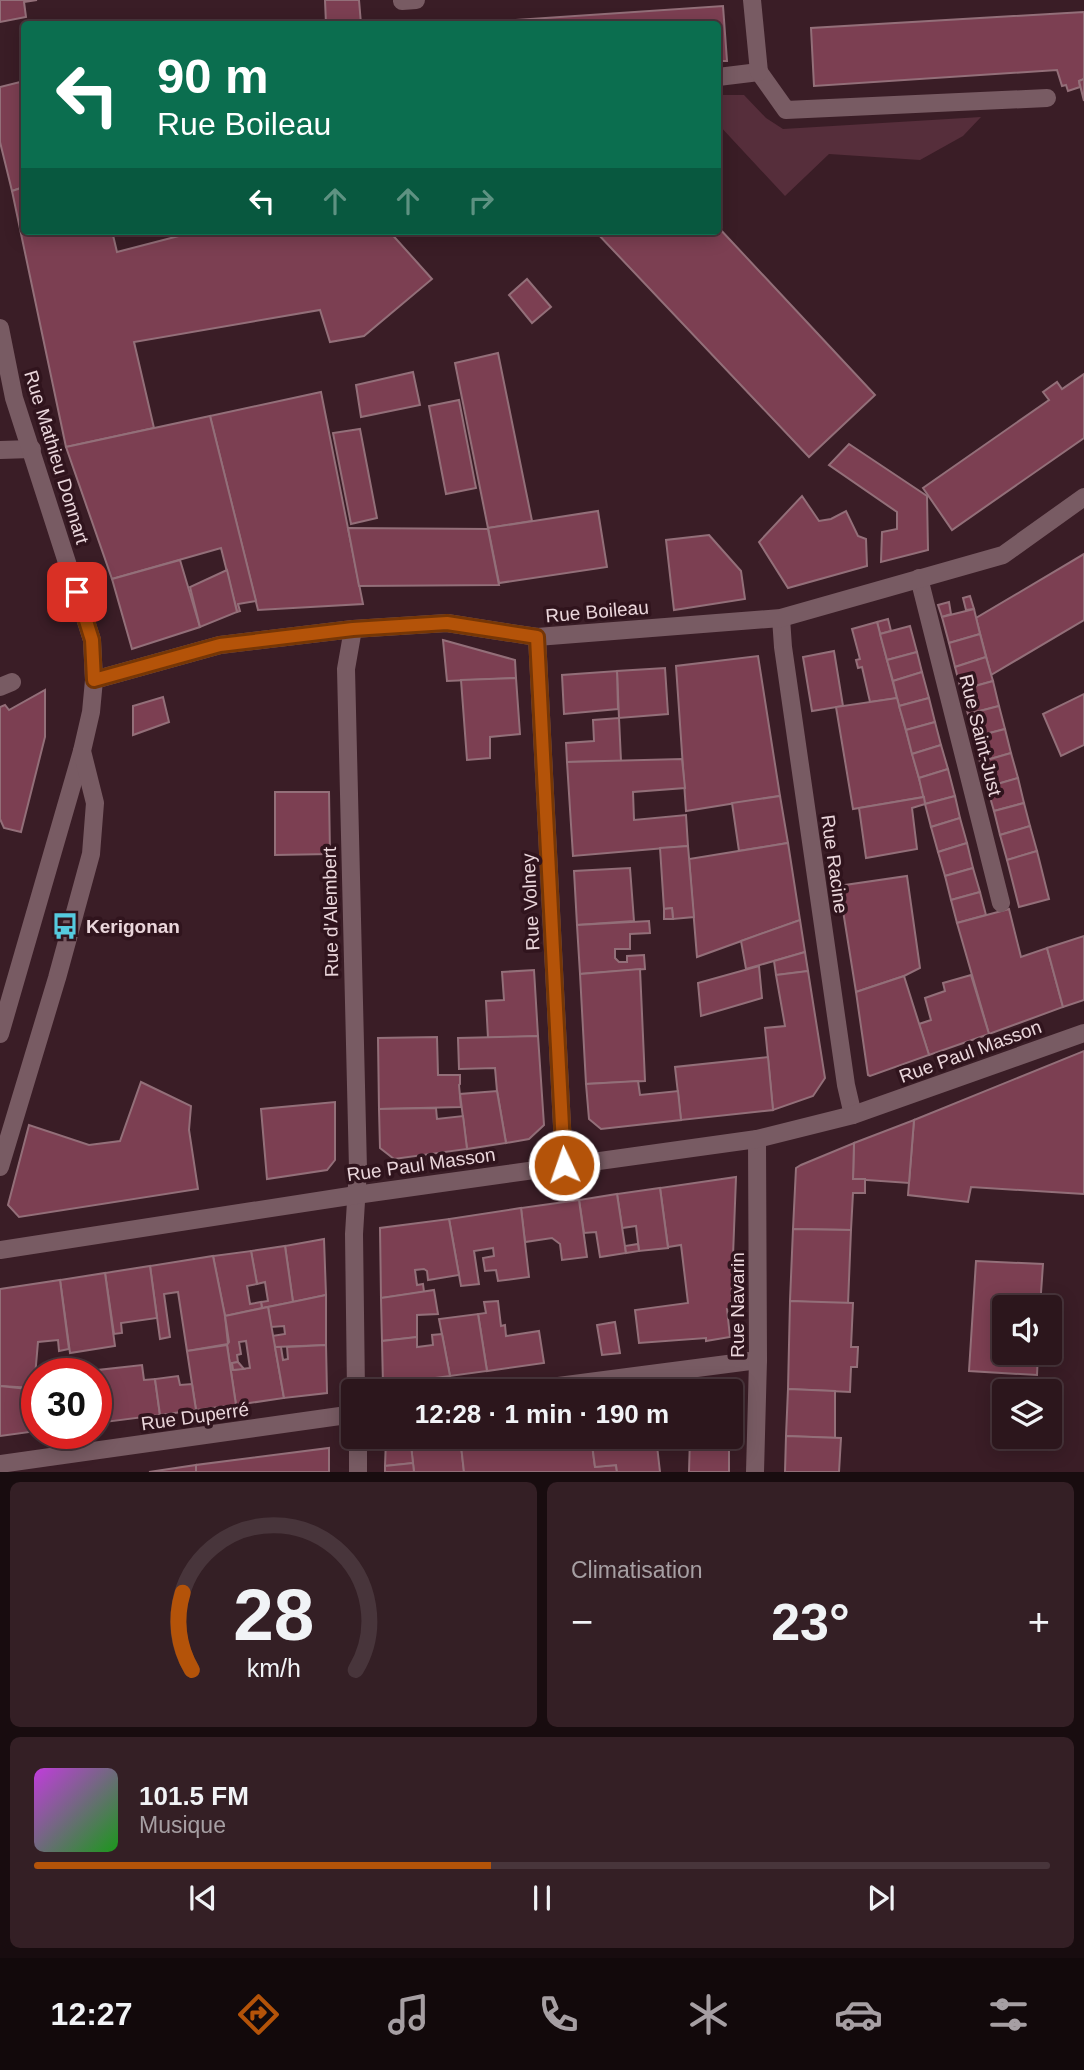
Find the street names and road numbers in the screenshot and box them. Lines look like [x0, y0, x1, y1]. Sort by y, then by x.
street label: Rue Mathieu Donnart [20, 368, 93, 547]
street label: Rue Boileau [545, 597, 650, 626]
street label: Rue Saint-Just [955, 672, 1006, 799]
street label: Rue Racine [817, 813, 852, 915]
street label: Rue d'Alembert [319, 846, 342, 977]
street label: Rue Volney [517, 852, 544, 951]
street label: Rue Paul Masson [896, 1016, 1044, 1087]
street label: Rue Paul Masson [345, 1144, 497, 1185]
street label: Rue Navarin [727, 1252, 748, 1358]
street label: Rue Duperré [140, 1399, 250, 1434]

